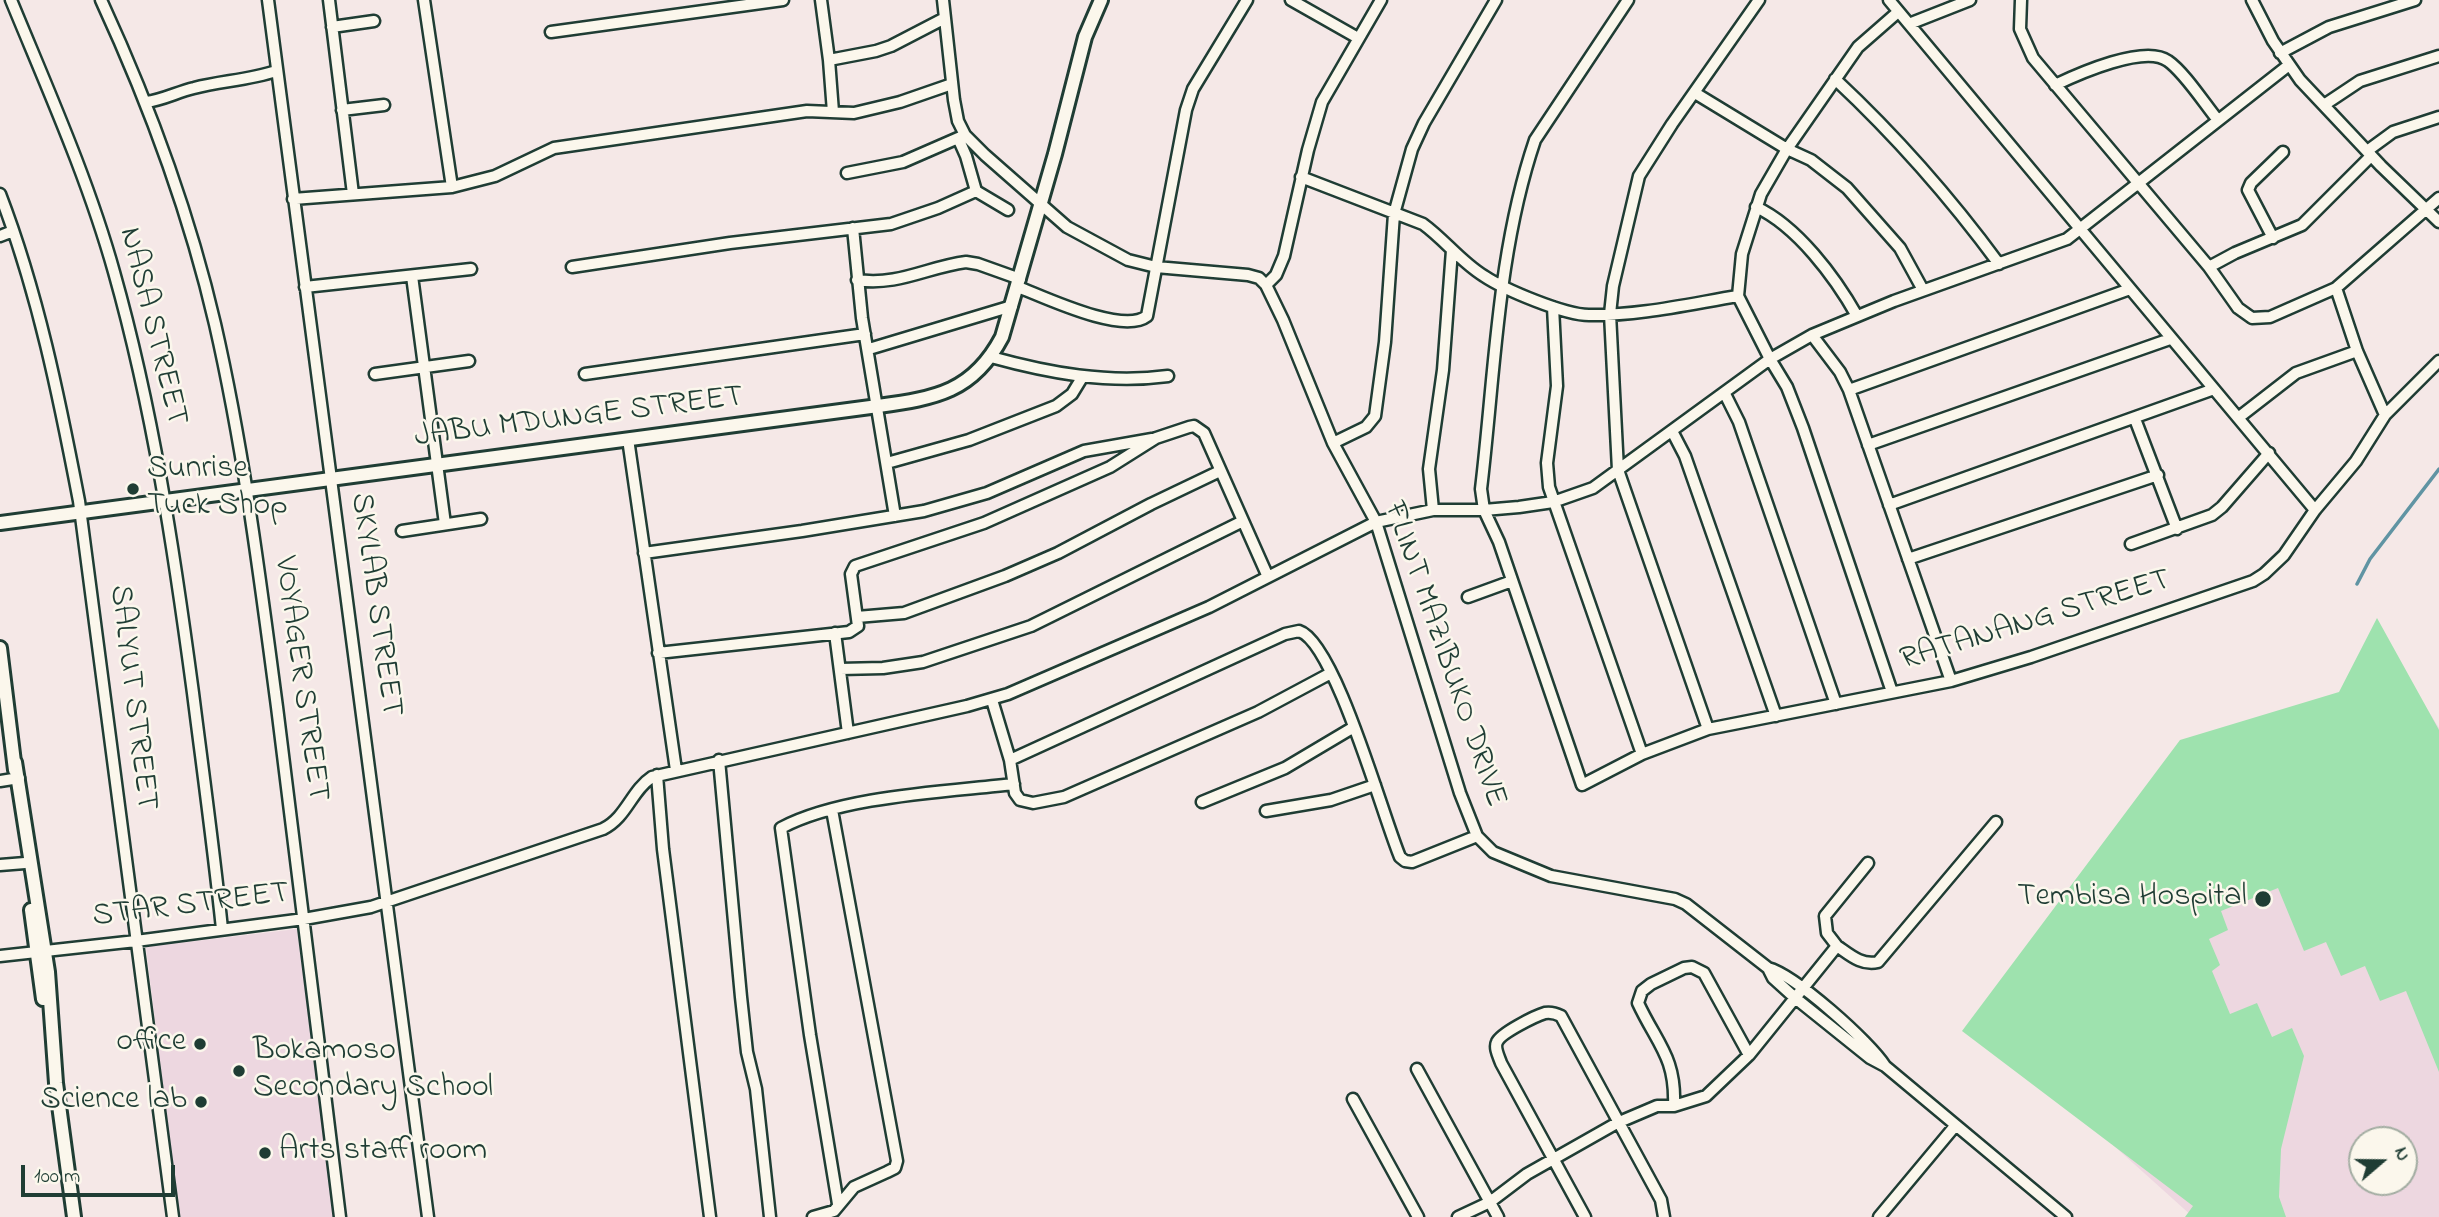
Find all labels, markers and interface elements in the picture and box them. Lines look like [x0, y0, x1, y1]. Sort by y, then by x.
street label: NASA STREET [108, 224, 194, 430]
street label: JABU MDUNGE STREET [412, 380, 746, 458]
place label: Sunrise Tuck Shop [147, 452, 288, 527]
marker: Sunrise Tuck Shop [125, 481, 141, 497]
street label: SKYLAB STREET [339, 491, 409, 719]
street label: FLINT MAZIBUKO DRIVE [1373, 497, 1513, 813]
street label: VOYAGER STREET [263, 554, 335, 804]
street label: RATANANG STREET [1896, 563, 2176, 681]
street label: SALYUT STREET [98, 583, 164, 813]
street label: STAR STREET [90, 876, 292, 938]
place label: Tembisa Hospital [2017, 880, 2247, 918]
marker: Tembisa Hospital [2253, 889, 2273, 909]
place label: office [116, 1025, 186, 1063]
place label: Bokamoso Secondary School [253, 1034, 493, 1109]
marker: office [192, 1036, 208, 1052]
marker: Bokamoso Secondary School [231, 1063, 247, 1079]
place label: Science lab [40, 1083, 187, 1121]
marker: Science lab [193, 1094, 209, 1110]
north arrow [2348, 1126, 2418, 1196]
place label: Arts staff room [279, 1134, 487, 1172]
text: N [2386, 1144, 2416, 1165]
marker: Arts staff room [257, 1145, 273, 1161]
scale bar [24, 1150, 178, 1194]
text: 100 m [34, 1162, 80, 1192]

